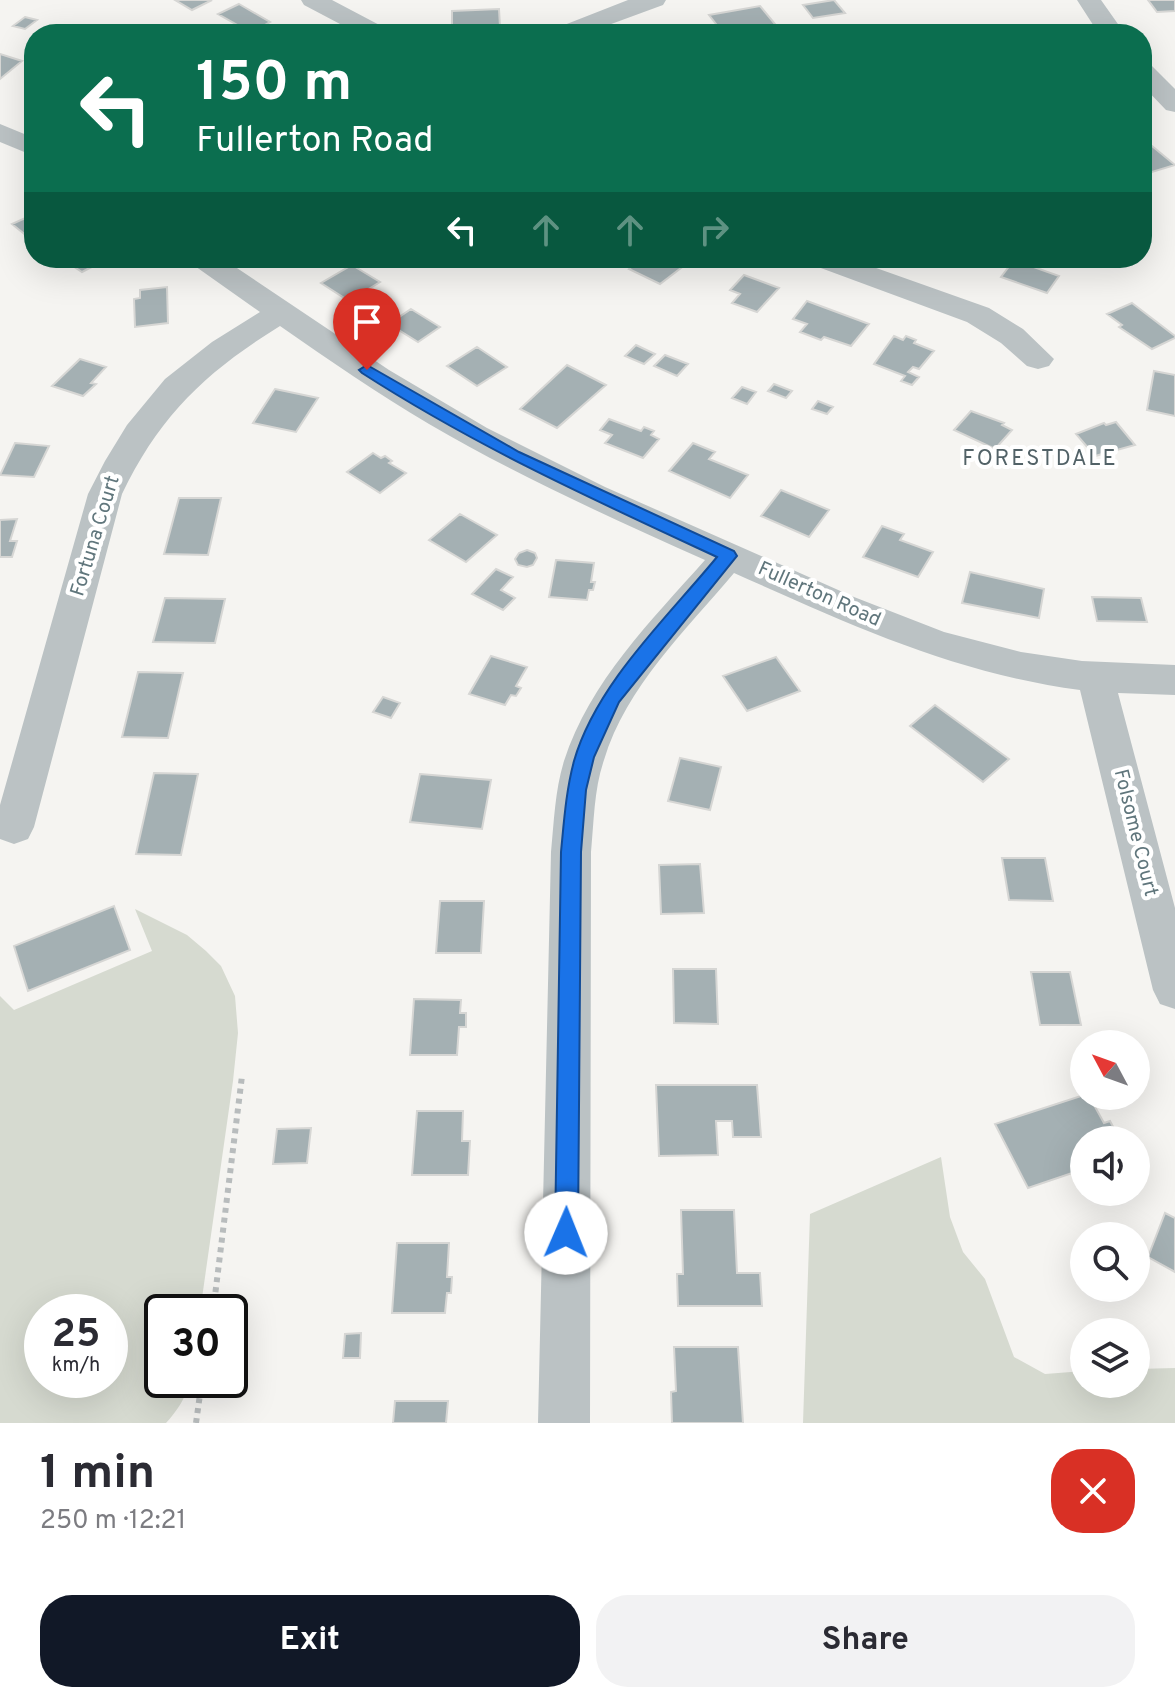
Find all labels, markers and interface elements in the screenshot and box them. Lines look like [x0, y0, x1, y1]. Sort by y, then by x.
text: 150 m [196, 50, 352, 120]
icon: left [64, 56, 168, 160]
text: Fullerton Road [196, 119, 434, 165]
icon: left [440, 208, 484, 252]
icon: ahead [524, 208, 568, 252]
icon: ahead [608, 208, 652, 252]
icon: right [692, 208, 736, 252]
pin [333, 288, 401, 370]
icon: arrive [345, 300, 389, 344]
district label: FORESTDALE [962, 446, 1118, 473]
street label: Fortuna Court [65, 472, 127, 600]
street label: Fullerton Road [753, 556, 885, 634]
street label: Folsome Court [1107, 767, 1163, 899]
north arrow [1070, 1030, 1150, 1110]
map controls [1070, 1030, 1150, 1398]
button: sound [1070, 1126, 1150, 1206]
position arrow [524, 1191, 608, 1275]
button: search [1070, 1222, 1150, 1302]
speed limit sign: 30 [144, 1294, 248, 1398]
text: 25 [52, 1311, 100, 1361]
button: layers [1070, 1318, 1150, 1398]
text: km/h [52, 1353, 100, 1379]
text: 1 min [40, 1445, 155, 1505]
button: close [1051, 1449, 1135, 1533]
text: 250 m · 12:21 [40, 1505, 186, 1538]
button: Exit [40, 1595, 580, 1687]
button: Share [596, 1595, 1135, 1687]

